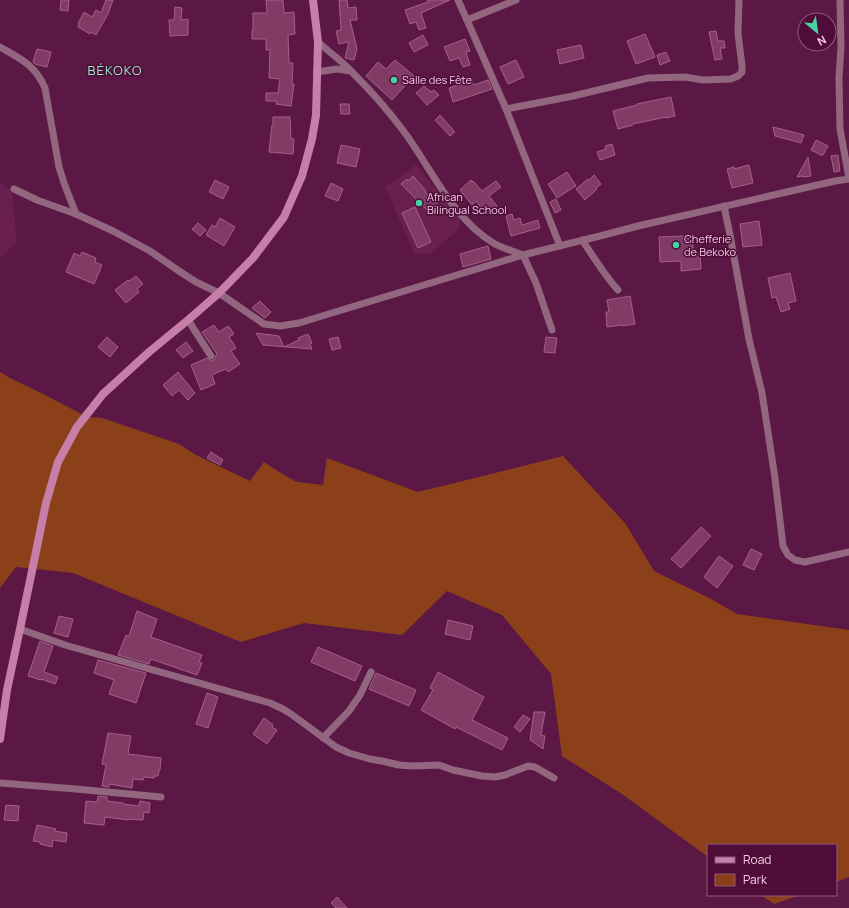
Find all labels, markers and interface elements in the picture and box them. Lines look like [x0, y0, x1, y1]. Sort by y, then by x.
north arrow [797, 12, 837, 52]
text: N [815, 33, 829, 50]
district label: BÉKOKO [88, 61, 142, 79]
place label: Salle des Fête [402, 72, 473, 87]
marker: Salle des Fête [389, 75, 399, 85]
place label: African Bilingual School [427, 189, 507, 217]
marker: African Bilingual School [414, 198, 424, 208]
place label: Chefferie de Bekoko [684, 231, 737, 259]
marker: Chefferie de Bekoko [671, 240, 681, 250]
legend [707, 844, 837, 896]
text: Road [743, 851, 771, 868]
text: Park [743, 871, 768, 888]

